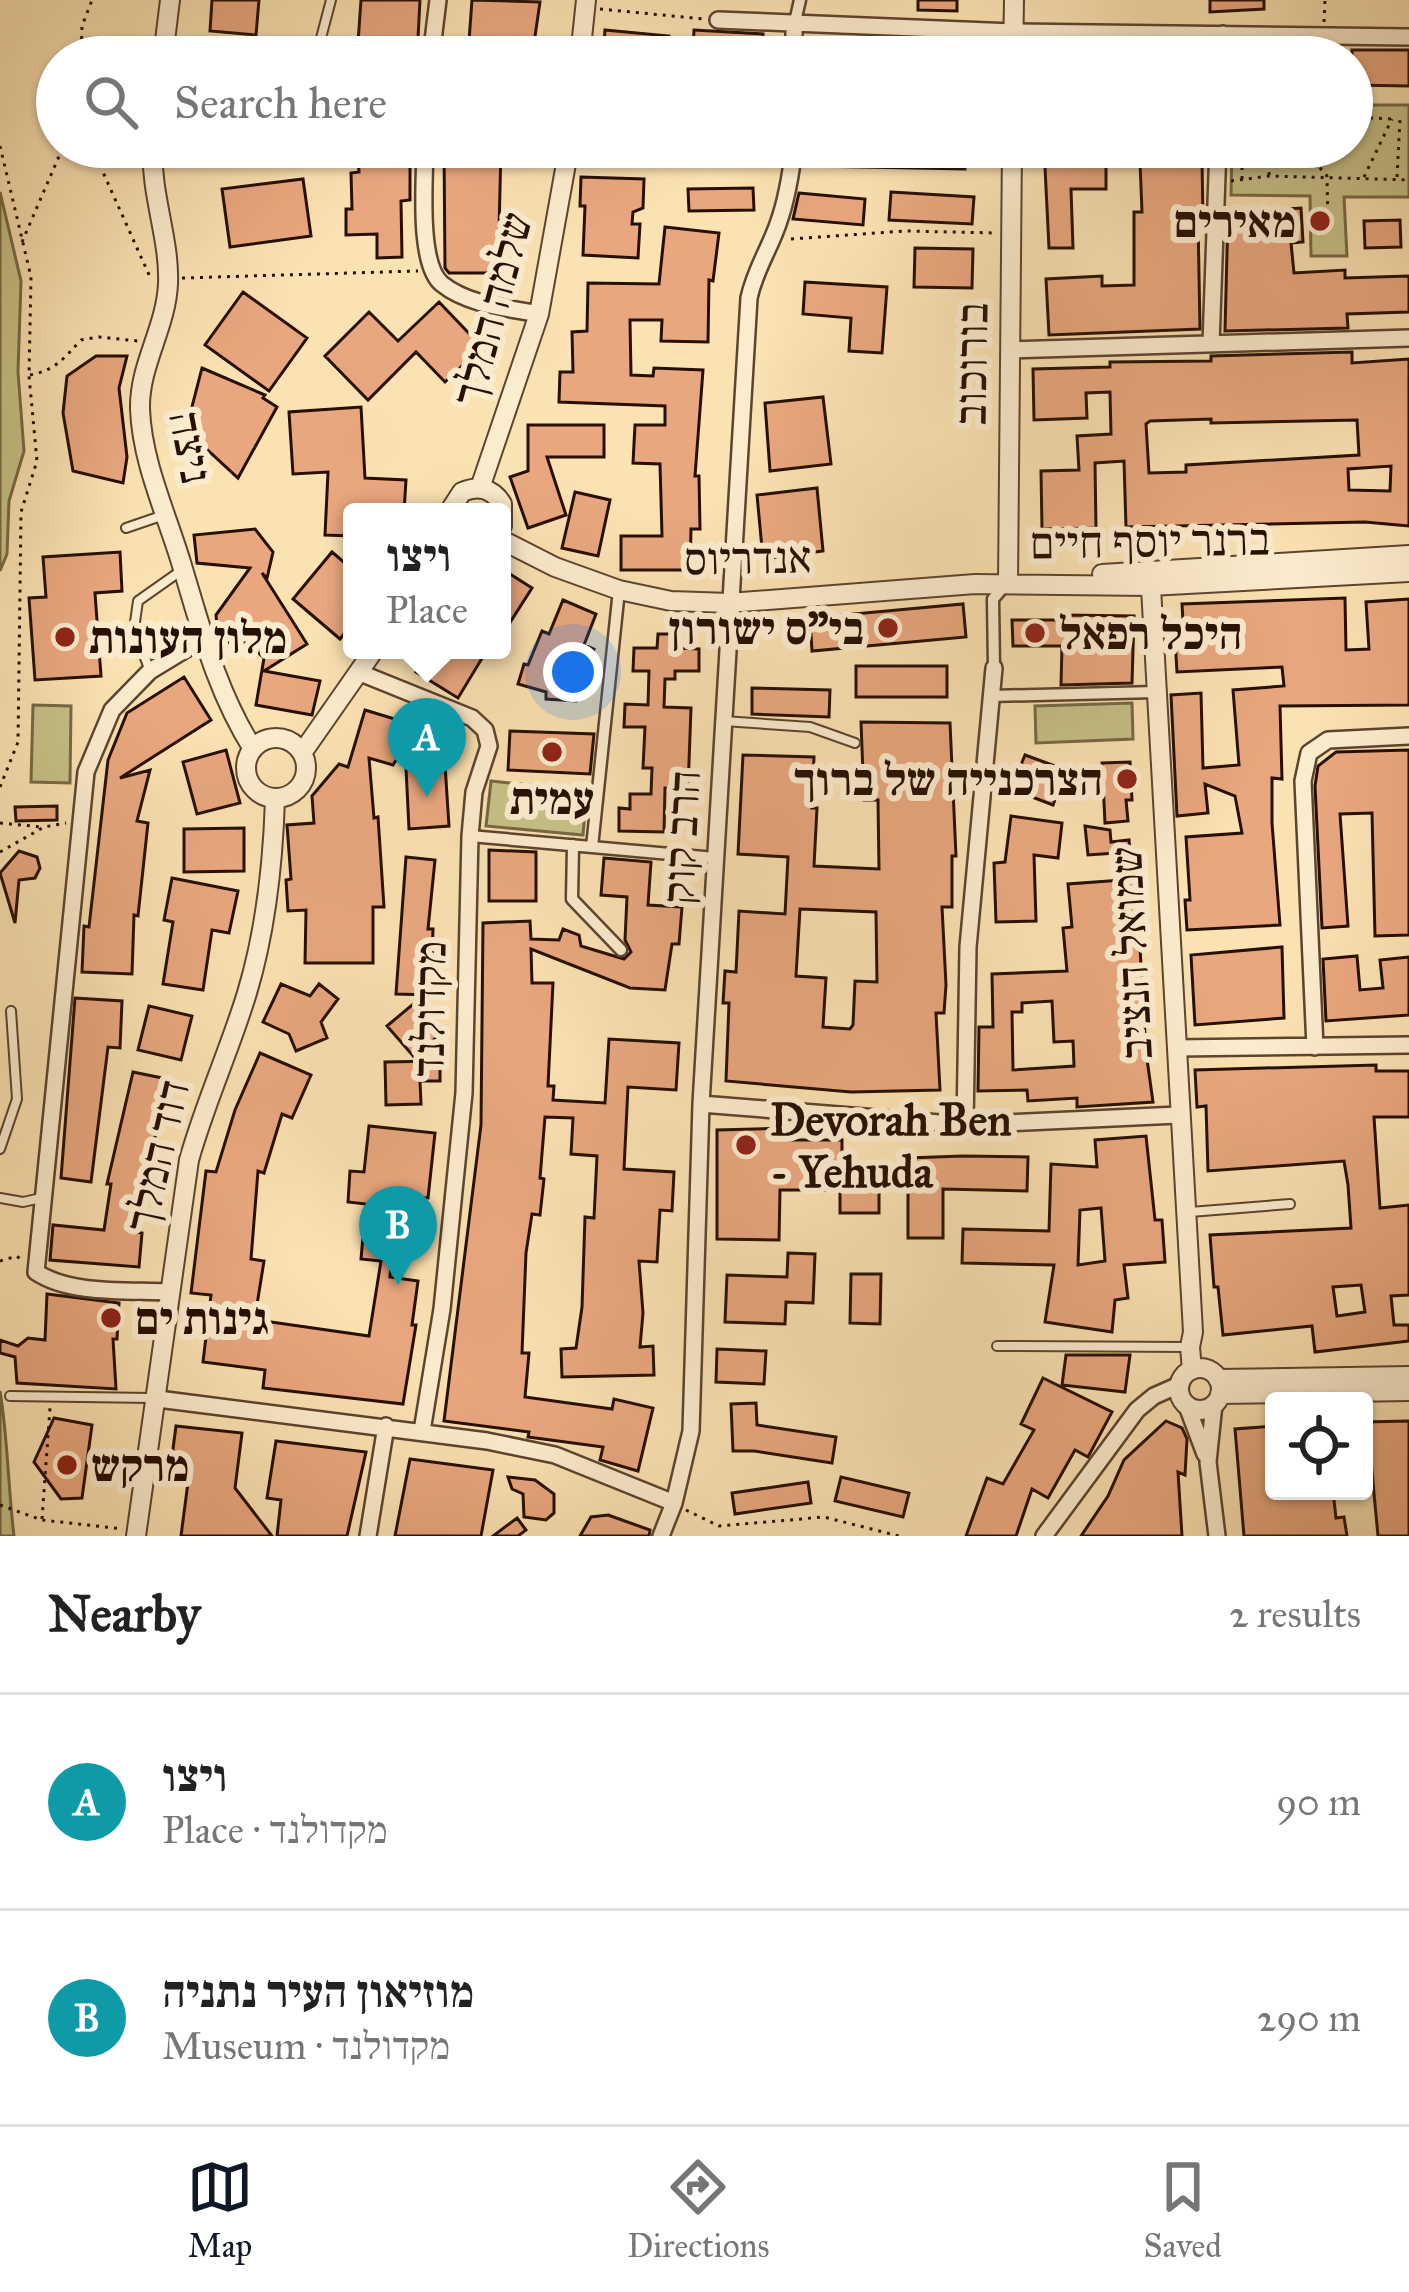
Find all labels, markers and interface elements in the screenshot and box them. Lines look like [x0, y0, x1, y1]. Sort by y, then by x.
search box [36, 36, 1373, 168]
icon: search [78, 69, 144, 135]
text: Search here [174, 75, 387, 130]
place label: מאירים [1174, 194, 1296, 249]
street label: שלמה המלך [440, 206, 544, 412]
marker: מאירים [1307, 208, 1333, 234]
street label: בורוכוב [942, 302, 1000, 426]
street label: ניצה [157, 406, 225, 488]
popup [343, 503, 511, 659]
street label: ברנר יוסף חיים [1030, 511, 1270, 571]
text: ויצו [386, 528, 452, 583]
street label: אנדריוס [684, 529, 812, 587]
text: Place [386, 586, 468, 634]
place label: בי"ס ישורון [669, 601, 864, 656]
place label: היכל רפאל [1059, 606, 1242, 661]
place label: מלון העונות [89, 610, 287, 665]
marker: בי"ס ישורון [875, 615, 901, 641]
marker: היכל רפאל [1022, 620, 1048, 646]
marker: מלון העונות [52, 624, 78, 650]
your location [543, 642, 603, 702]
pin: A [388, 698, 466, 797]
marker: עמית [539, 739, 565, 765]
place label: הצרכנייה של ברוך [794, 752, 1103, 807]
marker: הצרכנייה של ברוך [1114, 766, 1140, 792]
street label: הרב קוק [650, 769, 712, 905]
place label: עמית [510, 771, 594, 826]
street label: שמואל הנציב [1098, 845, 1164, 1061]
street label: מקדולנד [400, 940, 458, 1078]
street label: דוד המלך [113, 1075, 201, 1237]
place label: Devorah Ben - Yehuda [770, 1092, 1012, 1199]
marker: Devorah Ben - Yehuda [733, 1132, 759, 1158]
pin: B [359, 1186, 437, 1285]
place label: גינות ים [135, 1291, 269, 1346]
marker: גינות ים [98, 1305, 124, 1331]
map controls [1265, 1392, 1373, 1500]
button: locate [1265, 1392, 1373, 1500]
place label: מרקש [91, 1438, 189, 1493]
marker: מרקש [54, 1452, 80, 1478]
text: Nearby [48, 1583, 200, 1645]
text: 2 results [1229, 1590, 1361, 1638]
text: ויצו [162, 1748, 228, 1803]
text: A [74, 1778, 100, 1826]
text: 90 m [1276, 1778, 1361, 1826]
text: Place · מקדולנד [162, 1806, 388, 1854]
text: מוזיאון העיר נתניה [162, 1964, 474, 2019]
text: B [74, 1994, 100, 2042]
text: 290 m [1257, 1994, 1361, 2042]
text: Museum · מקדולנד [162, 2022, 450, 2070]
tab: Map [187, 2154, 253, 2266]
tab: Directions [627, 2154, 769, 2266]
tab: Saved [1144, 2154, 1222, 2266]

